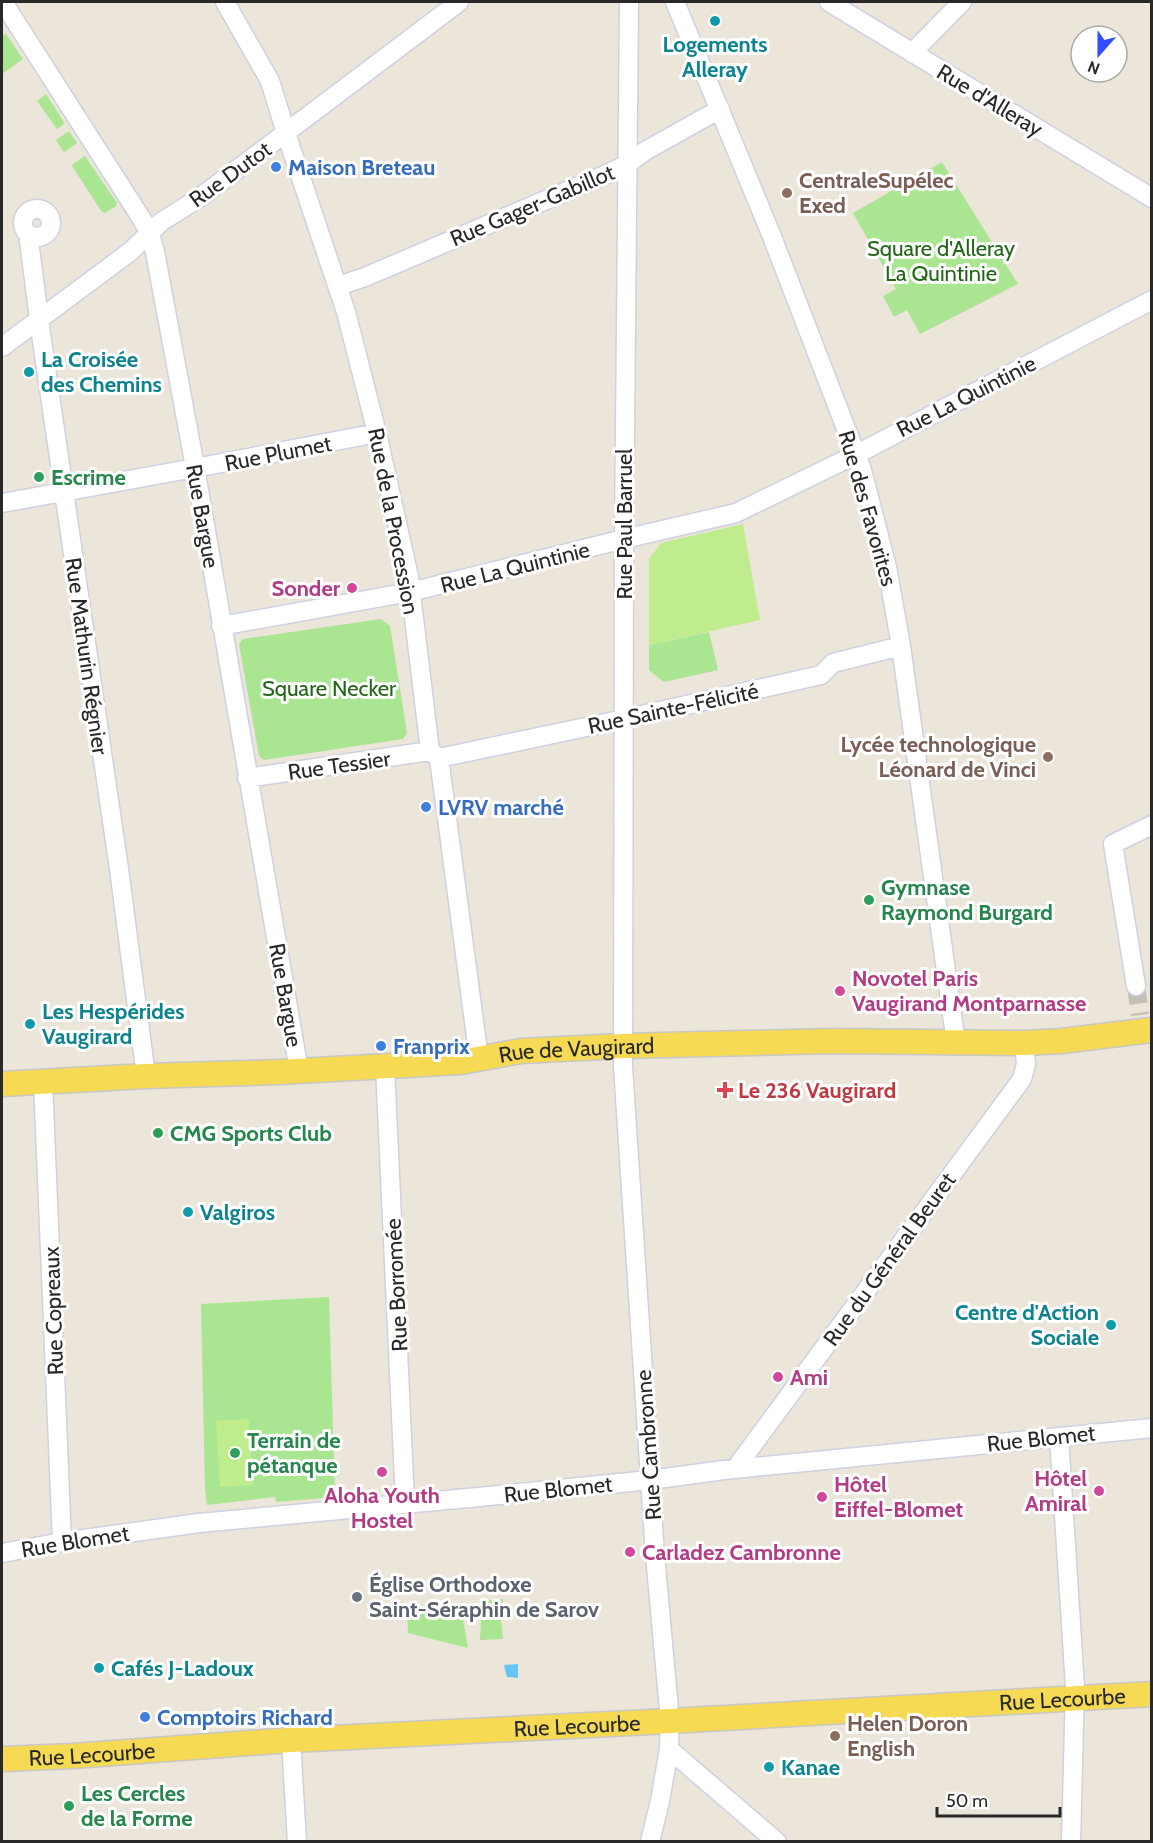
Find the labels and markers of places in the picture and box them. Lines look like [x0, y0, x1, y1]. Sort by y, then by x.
marker: Logements Alleray [708, 14, 722, 28]
place label: Logements Alleray [662, 31, 768, 83]
place label: Maison Breteau [288, 154, 435, 181]
marker: Maison Breteau [269, 160, 283, 174]
place label: CentraleSupélec Exed [799, 167, 954, 219]
marker: CentraleSupélec Exed [780, 186, 794, 200]
place label: La Croisée des Chemins [41, 346, 162, 398]
marker: La Croisée des Chemins [22, 365, 36, 379]
place label: Escrime [51, 464, 126, 491]
marker: Escrime [32, 470, 46, 484]
place label: Sonder [271, 575, 341, 602]
marker: Sonder [345, 581, 359, 595]
place label: Lycée technologique Léonard de Vinci [841, 731, 1036, 783]
marker: Lycée technologique Léonard de Vinci [1041, 750, 1055, 764]
place label: LVRV marché [438, 794, 564, 821]
marker: LVRV marché [419, 800, 433, 814]
place label: Gymnase Raymond Burgard [881, 874, 1053, 926]
marker: Gymnase Raymond Burgard [862, 893, 876, 907]
place label: Novotel Paris Vaugirand Montparnasse [852, 965, 1086, 1017]
marker: Novotel Paris Vaugirand Montparnasse [833, 984, 847, 998]
place label: Les Hespérides Vaugirard [42, 998, 185, 1050]
marker: Les Hespérides Vaugirard [23, 1017, 37, 1031]
place label: Franprix [393, 1033, 470, 1060]
marker: Franprix [374, 1039, 388, 1053]
place label: Le 236 Vaugirard [738, 1077, 896, 1104]
marker: Le 236 Vaugirard [716, 1081, 734, 1099]
place label: CMG Sports Club [170, 1120, 332, 1147]
marker: CMG Sports Club [151, 1126, 165, 1140]
place label: Valgiros [200, 1199, 275, 1226]
marker: Valgiros [181, 1205, 195, 1219]
place label: Centre d'Action Sociale [955, 1299, 1099, 1351]
marker: Centre d'Action Sociale [1104, 1318, 1118, 1332]
place label: Ami [790, 1364, 828, 1391]
marker: Ami [771, 1370, 785, 1384]
place label: Terrain de pétanque [247, 1427, 341, 1479]
marker: Terrain de pétanque [228, 1446, 242, 1460]
marker: Aloha Youth Hostel [375, 1465, 389, 1479]
place label: Hôtel Amiral [1025, 1465, 1087, 1517]
place label: Hôtel Eiffel-Blomet [834, 1471, 963, 1523]
place label: Aloha Youth Hostel [324, 1482, 440, 1534]
marker: Hôtel Amiral [1092, 1484, 1106, 1498]
marker: Hôtel Eiffel-Blomet [815, 1490, 829, 1504]
place label: Carladez Cambronne [642, 1539, 841, 1566]
marker: Carladez Cambronne [623, 1545, 637, 1559]
place label: Église Orthodoxe Saint-Séraphin de Sarov [369, 1571, 599, 1623]
marker: Église Orthodoxe Saint-Séraphin de Sarov [350, 1590, 364, 1604]
place label: Cafés J-Ladoux [111, 1655, 254, 1682]
marker: Cafés J-Ladoux [92, 1661, 106, 1675]
place label: Comptoirs Richard [157, 1704, 333, 1731]
marker: Comptoirs Richard [138, 1710, 152, 1724]
place label: Helen Doron English [847, 1710, 968, 1762]
marker: Helen Doron English [828, 1729, 842, 1743]
place label: Kanae [781, 1754, 840, 1781]
marker: Kanae [762, 1760, 776, 1774]
place label: Les Cercles de la Forme [81, 1780, 193, 1832]
marker: Les Cercles de la Forme [62, 1799, 76, 1813]

